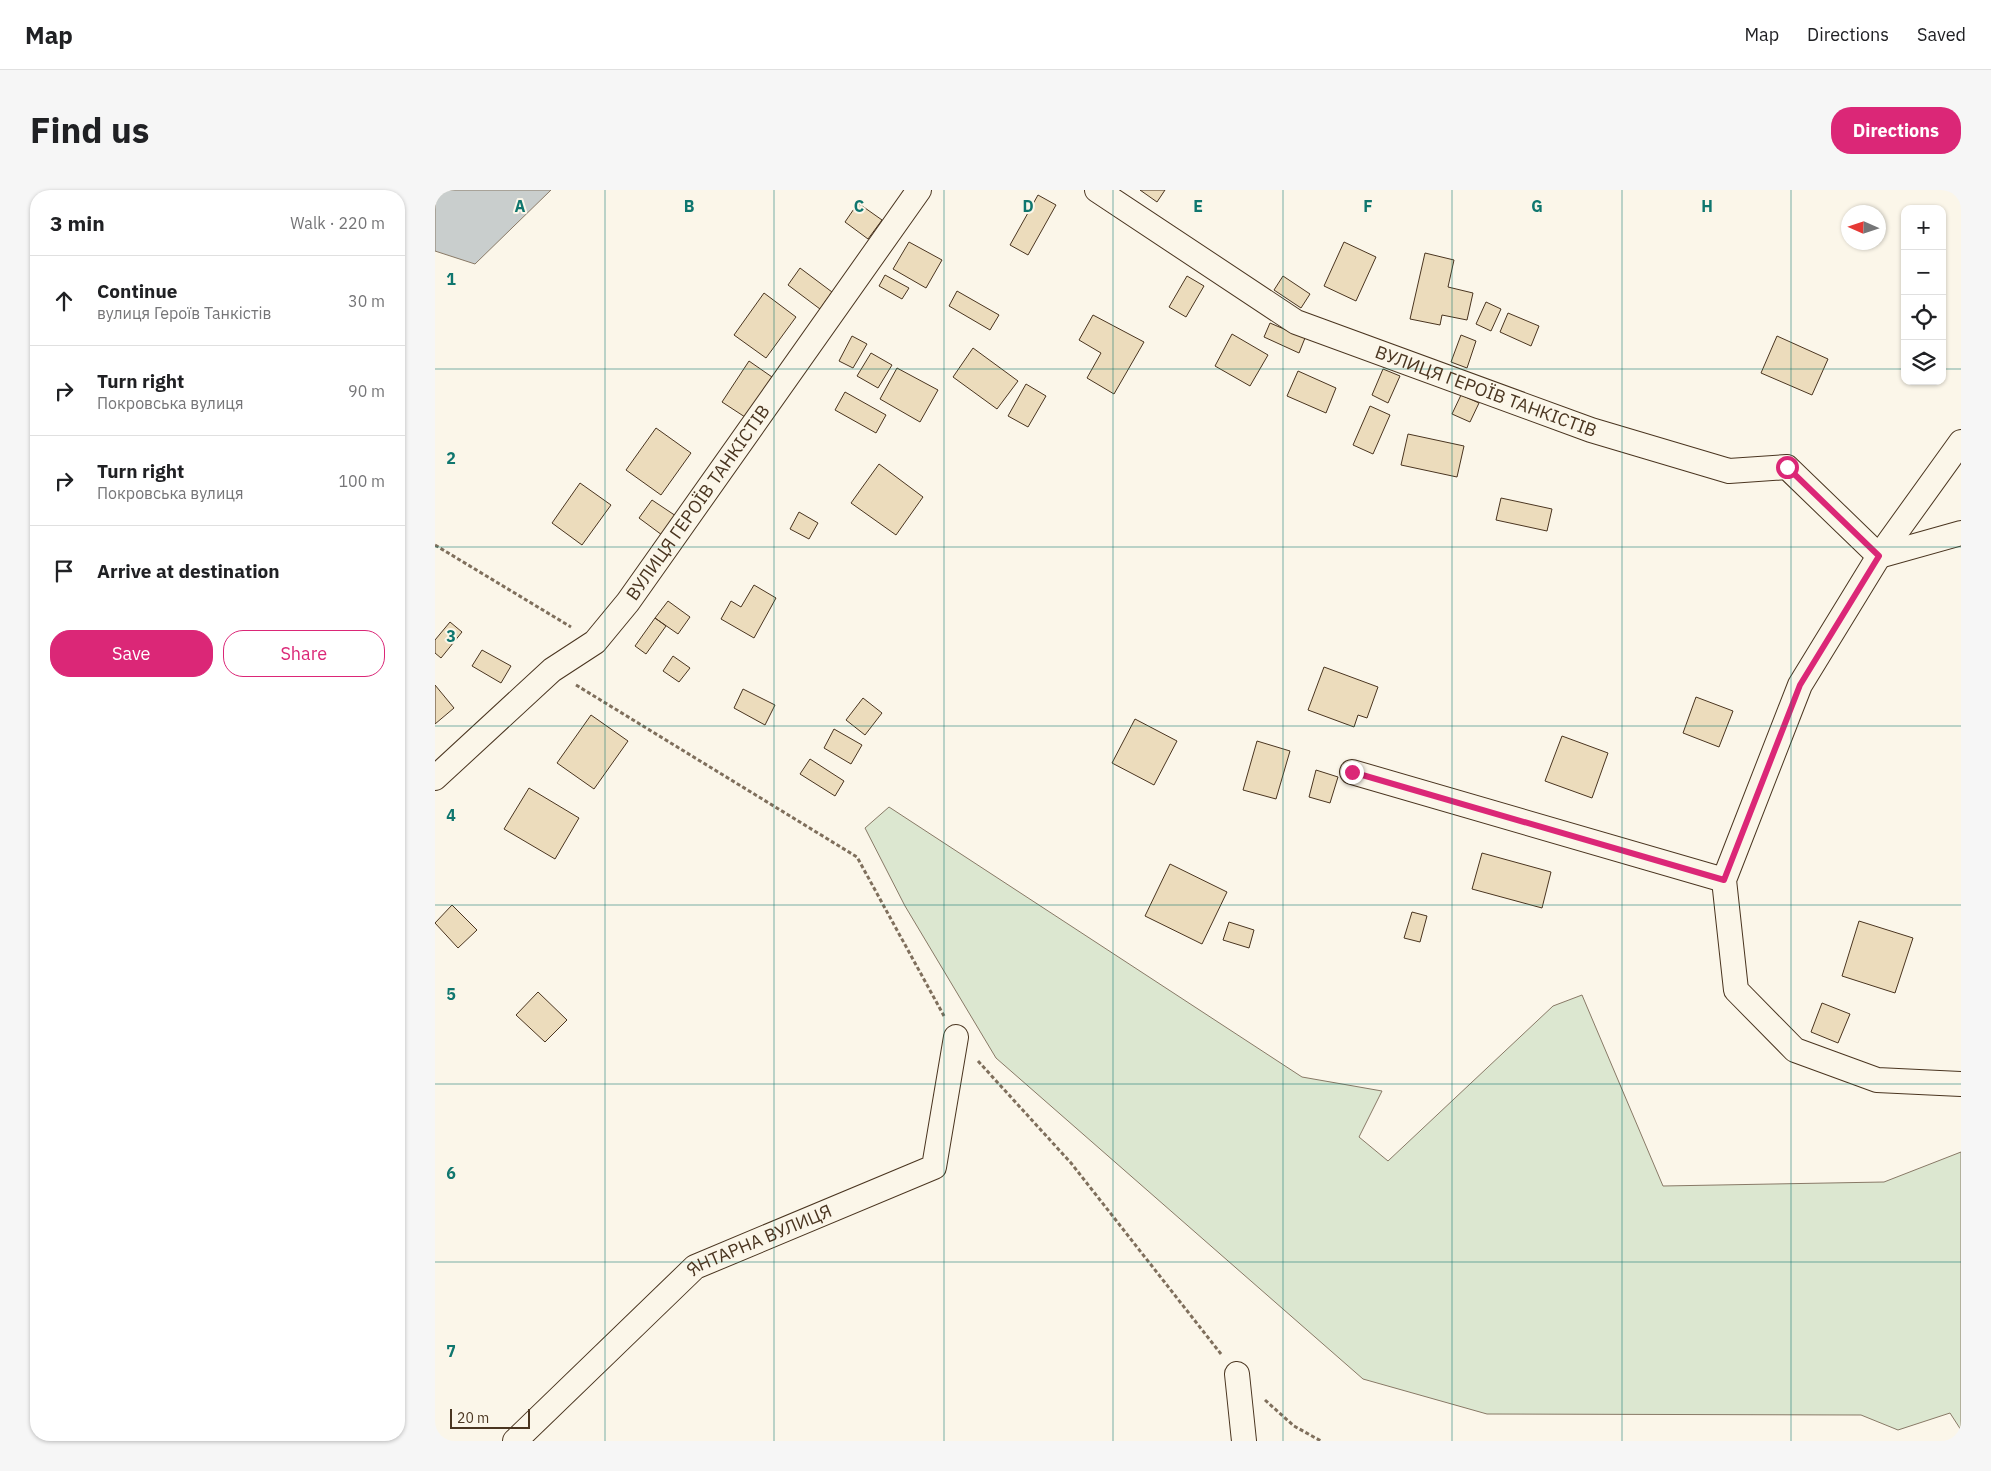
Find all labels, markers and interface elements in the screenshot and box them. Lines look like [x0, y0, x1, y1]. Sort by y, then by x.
text: Map [25, 19, 73, 51]
text: Map [1744, 23, 1779, 46]
text: Directions [1807, 23, 1889, 46]
text: Saved [1917, 23, 1966, 46]
text: Find us [30, 107, 149, 153]
button: Directions [1831, 107, 1961, 154]
text: A [515, 196, 526, 216]
text: B [684, 196, 695, 216]
text: C [854, 196, 864, 216]
text: D [1022, 196, 1034, 216]
text: E [1193, 196, 1203, 216]
text: F [1363, 196, 1373, 216]
text: G [1531, 196, 1543, 216]
text: H [1701, 196, 1713, 216]
north arrow [1841, 205, 1886, 250]
map controls [1901, 205, 1946, 385]
button: + [1901, 205, 1946, 250]
text: 3 min [50, 209, 105, 237]
text: Walk · 220 m [290, 213, 385, 233]
button: − [1901, 250, 1946, 295]
text: 1 [446, 269, 456, 289]
text: Continue [97, 279, 177, 303]
icon: ahead [50, 287, 78, 315]
text: 30 m [348, 291, 385, 311]
button: locate [1901, 295, 1946, 340]
text: вулиця Героїв Танкістів [97, 303, 271, 323]
street label: ВУЛИЦЯ ГЕРОЇВ ТАНКІСТІВ [1372, 340, 1600, 442]
button: layers [1901, 340, 1946, 385]
text: Turn right [97, 369, 184, 393]
icon: right [50, 377, 78, 405]
text: 90 m [348, 381, 385, 401]
text: Покровська вулиця [97, 393, 243, 413]
street label: ВУЛИЦЯ ГЕРОЇВ ТАНКІСТІВ [621, 400, 775, 605]
text: 2 [446, 448, 456, 468]
route start [1776, 456, 1799, 479]
text: Turn right [97, 459, 184, 483]
icon: right [50, 467, 78, 495]
text: 100 m [338, 471, 385, 491]
text: Покровська вулиця [97, 483, 243, 503]
icon: arrive [50, 557, 78, 585]
text: Arrive at destination [97, 559, 280, 583]
text: 3 [446, 626, 456, 646]
button: Save [50, 630, 213, 677]
button: Share [223, 630, 385, 677]
route end [1341, 761, 1364, 784]
text: 4 [446, 805, 456, 825]
text: 5 [446, 984, 456, 1004]
text: 6 [446, 1163, 456, 1183]
street label: ЯНТАРНА ВУЛИЦЯ [681, 1199, 835, 1280]
text: 7 [446, 1341, 456, 1361]
scale bar [450, 1406, 530, 1429]
text: 20 m [457, 1409, 489, 1427]

